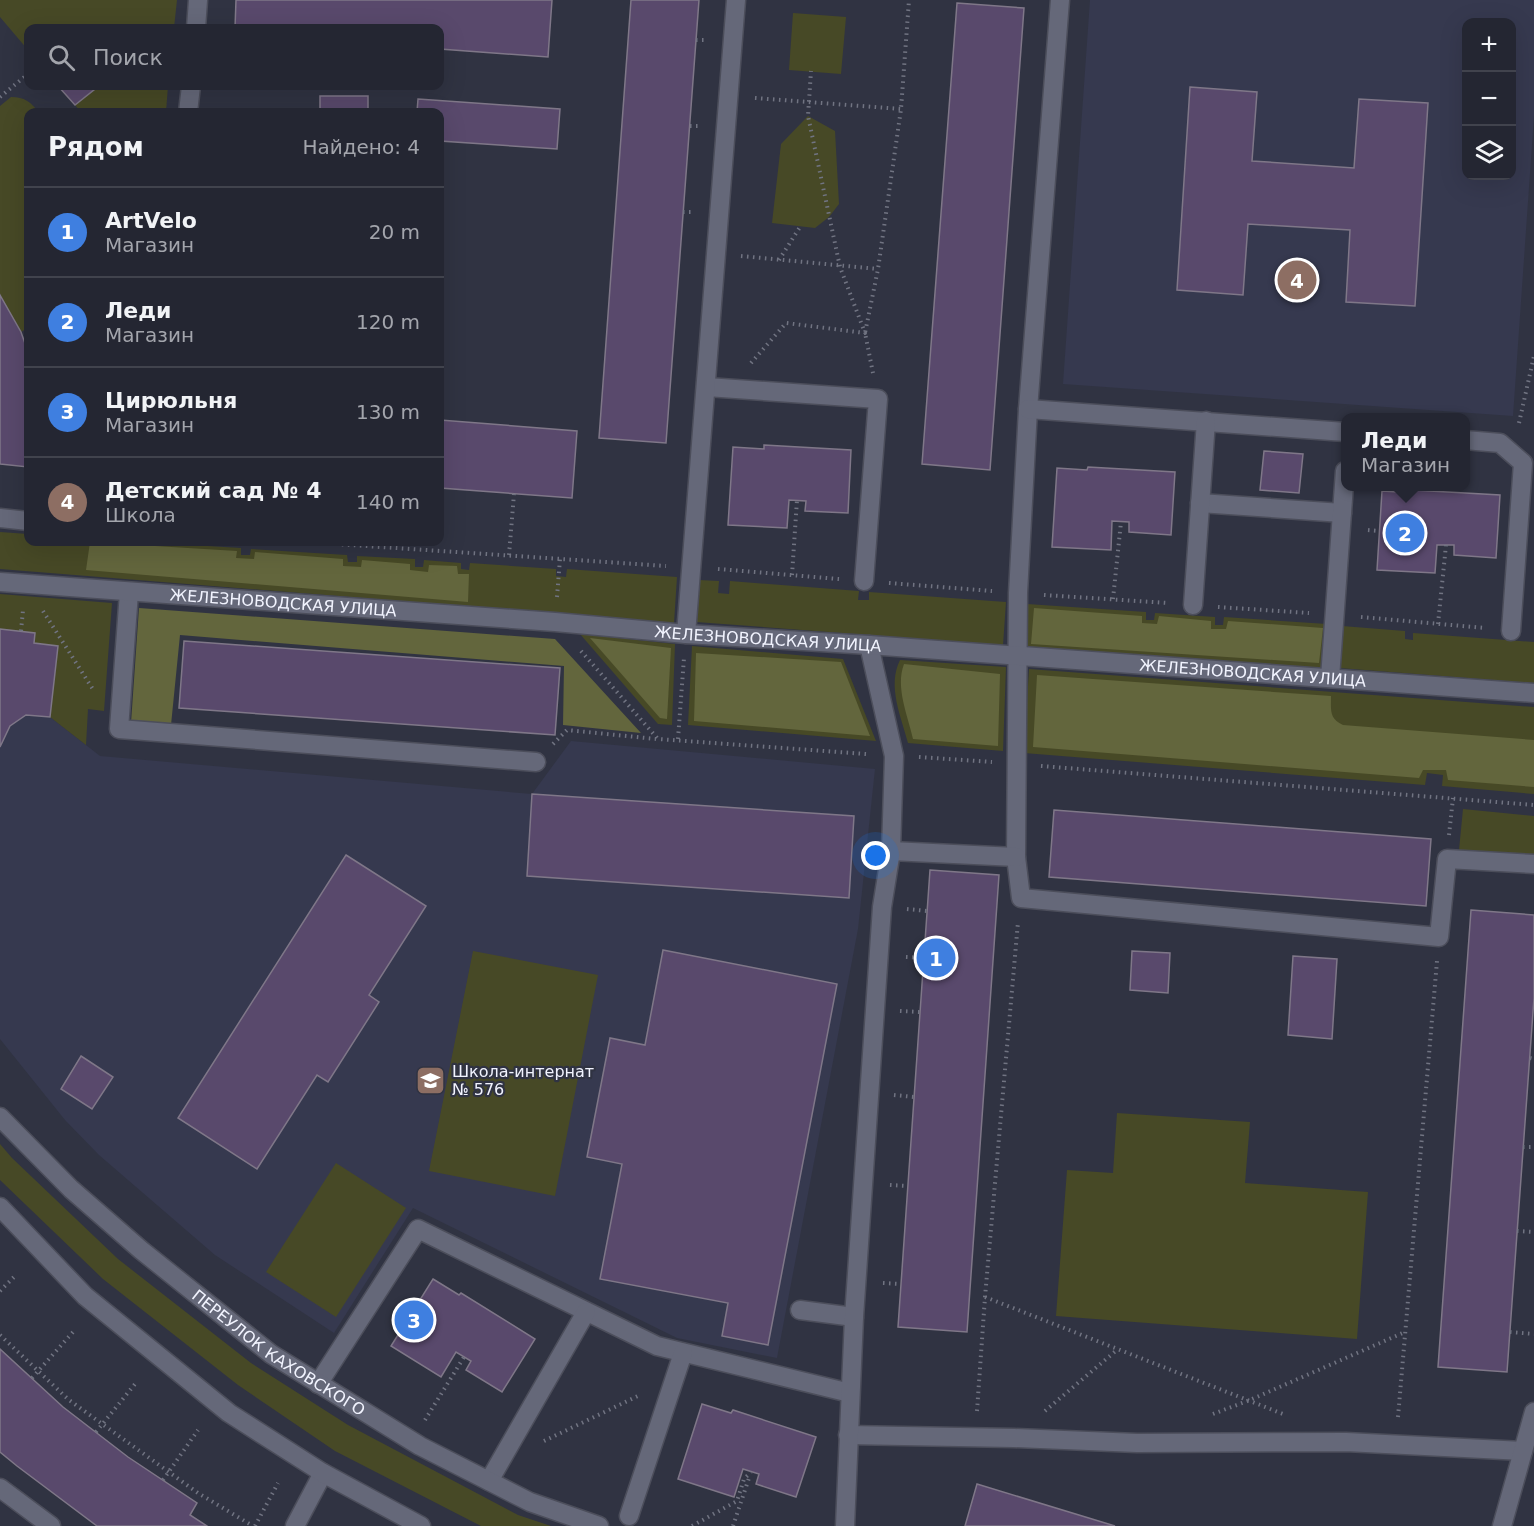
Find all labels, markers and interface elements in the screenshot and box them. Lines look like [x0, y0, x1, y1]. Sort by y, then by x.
map controls [1462, 18, 1516, 180]
button: + [1462, 18, 1516, 72]
search box [24, 24, 444, 90]
icon: search [45, 41, 78, 74]
text: Поиск [93, 45, 163, 70]
button: − [1462, 72, 1516, 126]
button: layers [1462, 126, 1516, 180]
text: Рядом [48, 132, 144, 162]
text: Найдено: 4 [302, 135, 420, 159]
text: ArtVelo [105, 208, 197, 233]
text: 1 [61, 220, 74, 244]
text: 20 m [369, 220, 420, 244]
text: Магазин [105, 233, 194, 257]
pin: 4 [1278, 258, 1316, 302]
text: Леди [105, 298, 171, 323]
text: 2 [61, 310, 74, 334]
text: 120 m [356, 310, 420, 334]
text: Магазин [105, 323, 194, 347]
text: Цирюльня [105, 388, 237, 413]
text: 3 [61, 400, 74, 424]
text: 130 m [356, 400, 420, 424]
text: Магазин [105, 413, 194, 437]
popup [1341, 413, 1470, 491]
text: Леди [1361, 428, 1427, 453]
text: Магазин [1361, 453, 1450, 477]
text: Детский сад № 4 [105, 478, 321, 503]
text: 4 [61, 490, 74, 514]
text: 140 m [356, 490, 420, 514]
text: Школа [105, 503, 176, 527]
pin: 2 [1386, 510, 1424, 556]
street label: ЖЕЛЕЗНОВОДСКАЯ УЛИЦА [169, 585, 397, 620]
street label: ЖЕЛЕЗНОВОДСКАЯ УЛИЦА [654, 622, 882, 655]
street label: ЖЕЛЕЗНОВОДСКАЯ УЛИЦА [1139, 655, 1367, 690]
your location [861, 841, 890, 870]
pin: 1 [916, 936, 956, 980]
place label: Школа-интернат № 576 [452, 1062, 594, 1099]
school or university icon: Школа-интернат № 576 [415, 1064, 447, 1096]
street label: ПЕРЕУЛОК КАХОВСКОГО [189, 1285, 369, 1419]
pin: 3 [394, 1298, 434, 1342]

